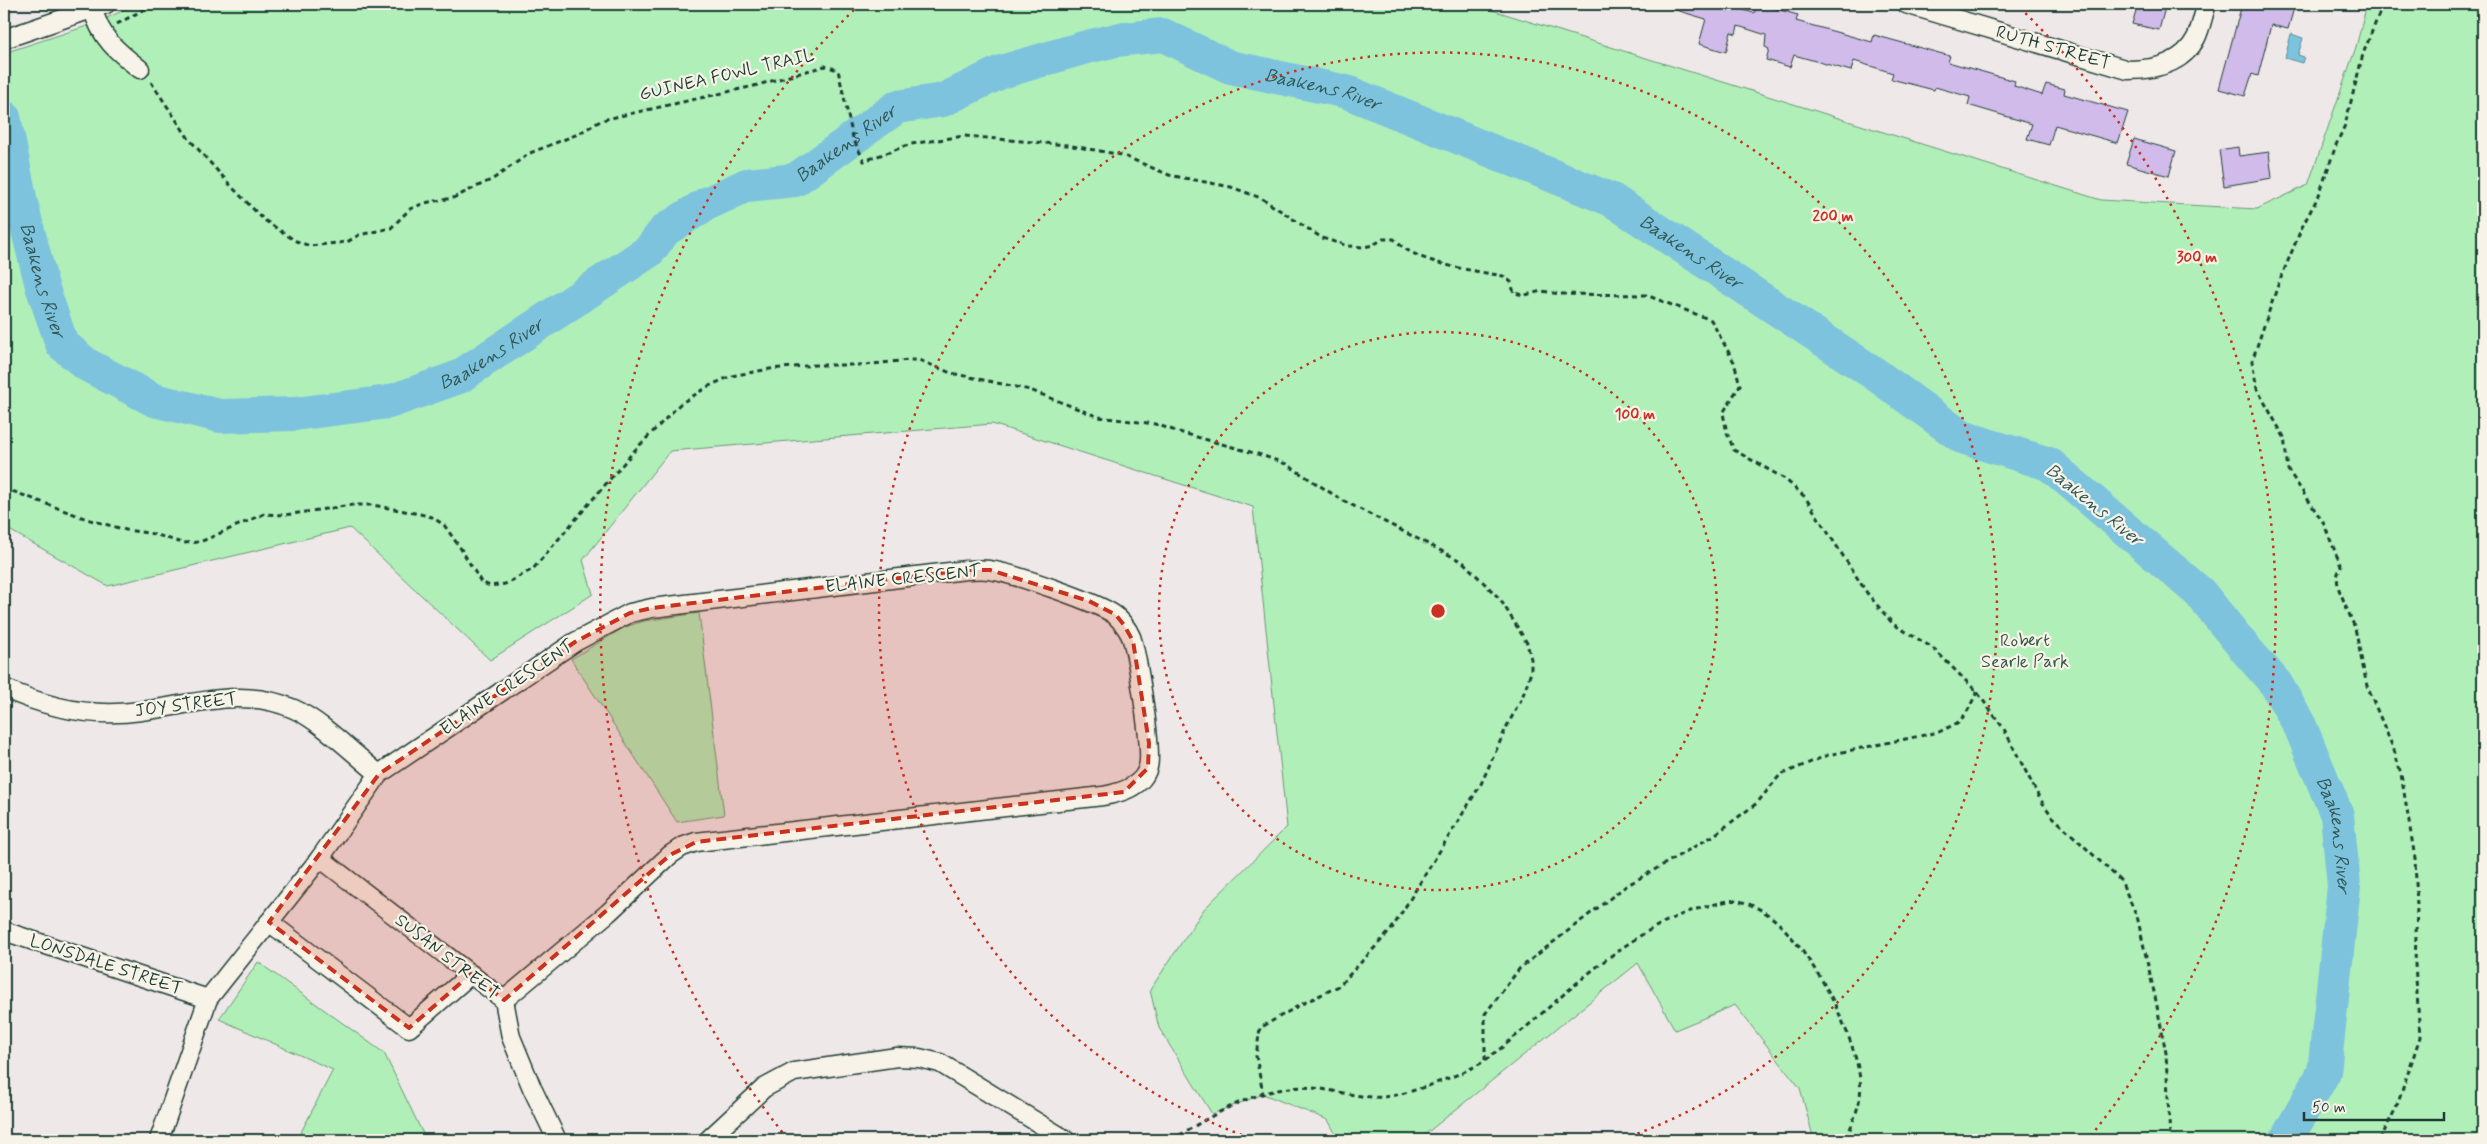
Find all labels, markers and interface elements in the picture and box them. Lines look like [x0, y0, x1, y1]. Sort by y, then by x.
street label: RUTH STREET [1993, 20, 2113, 76]
street label: GUINEA FOWL TRAIL [637, 43, 817, 107]
water label: Baakens River [1263, 62, 1386, 118]
water label: Baakens River [790, 98, 903, 188]
text: 200 m [1813, 207, 1854, 227]
water label: Baakens River [1635, 209, 1749, 296]
water label: Baakens River [14, 220, 72, 343]
text: 300 m [2177, 248, 2217, 268]
water label: Baakens River [436, 311, 550, 396]
text: 100 m [1615, 405, 1655, 425]
water label: Baakens River [2040, 458, 2150, 553]
street label: ELAINE CRESCENT [824, 559, 983, 599]
centre of rings [1429, 602, 1447, 620]
park label: Robert Searle Park [1981, 629, 2069, 674]
street label: ELAINE CRESCENT [435, 634, 579, 742]
street label: JOY STREET [133, 687, 239, 723]
water label: Baakens River [2310, 773, 2357, 896]
street label: SUSAN STREET [390, 909, 504, 1005]
street label: LONSDALE STREET [27, 929, 186, 1001]
scale bar [2304, 1089, 2444, 1121]
text: 50 m [2312, 1098, 2346, 1118]

